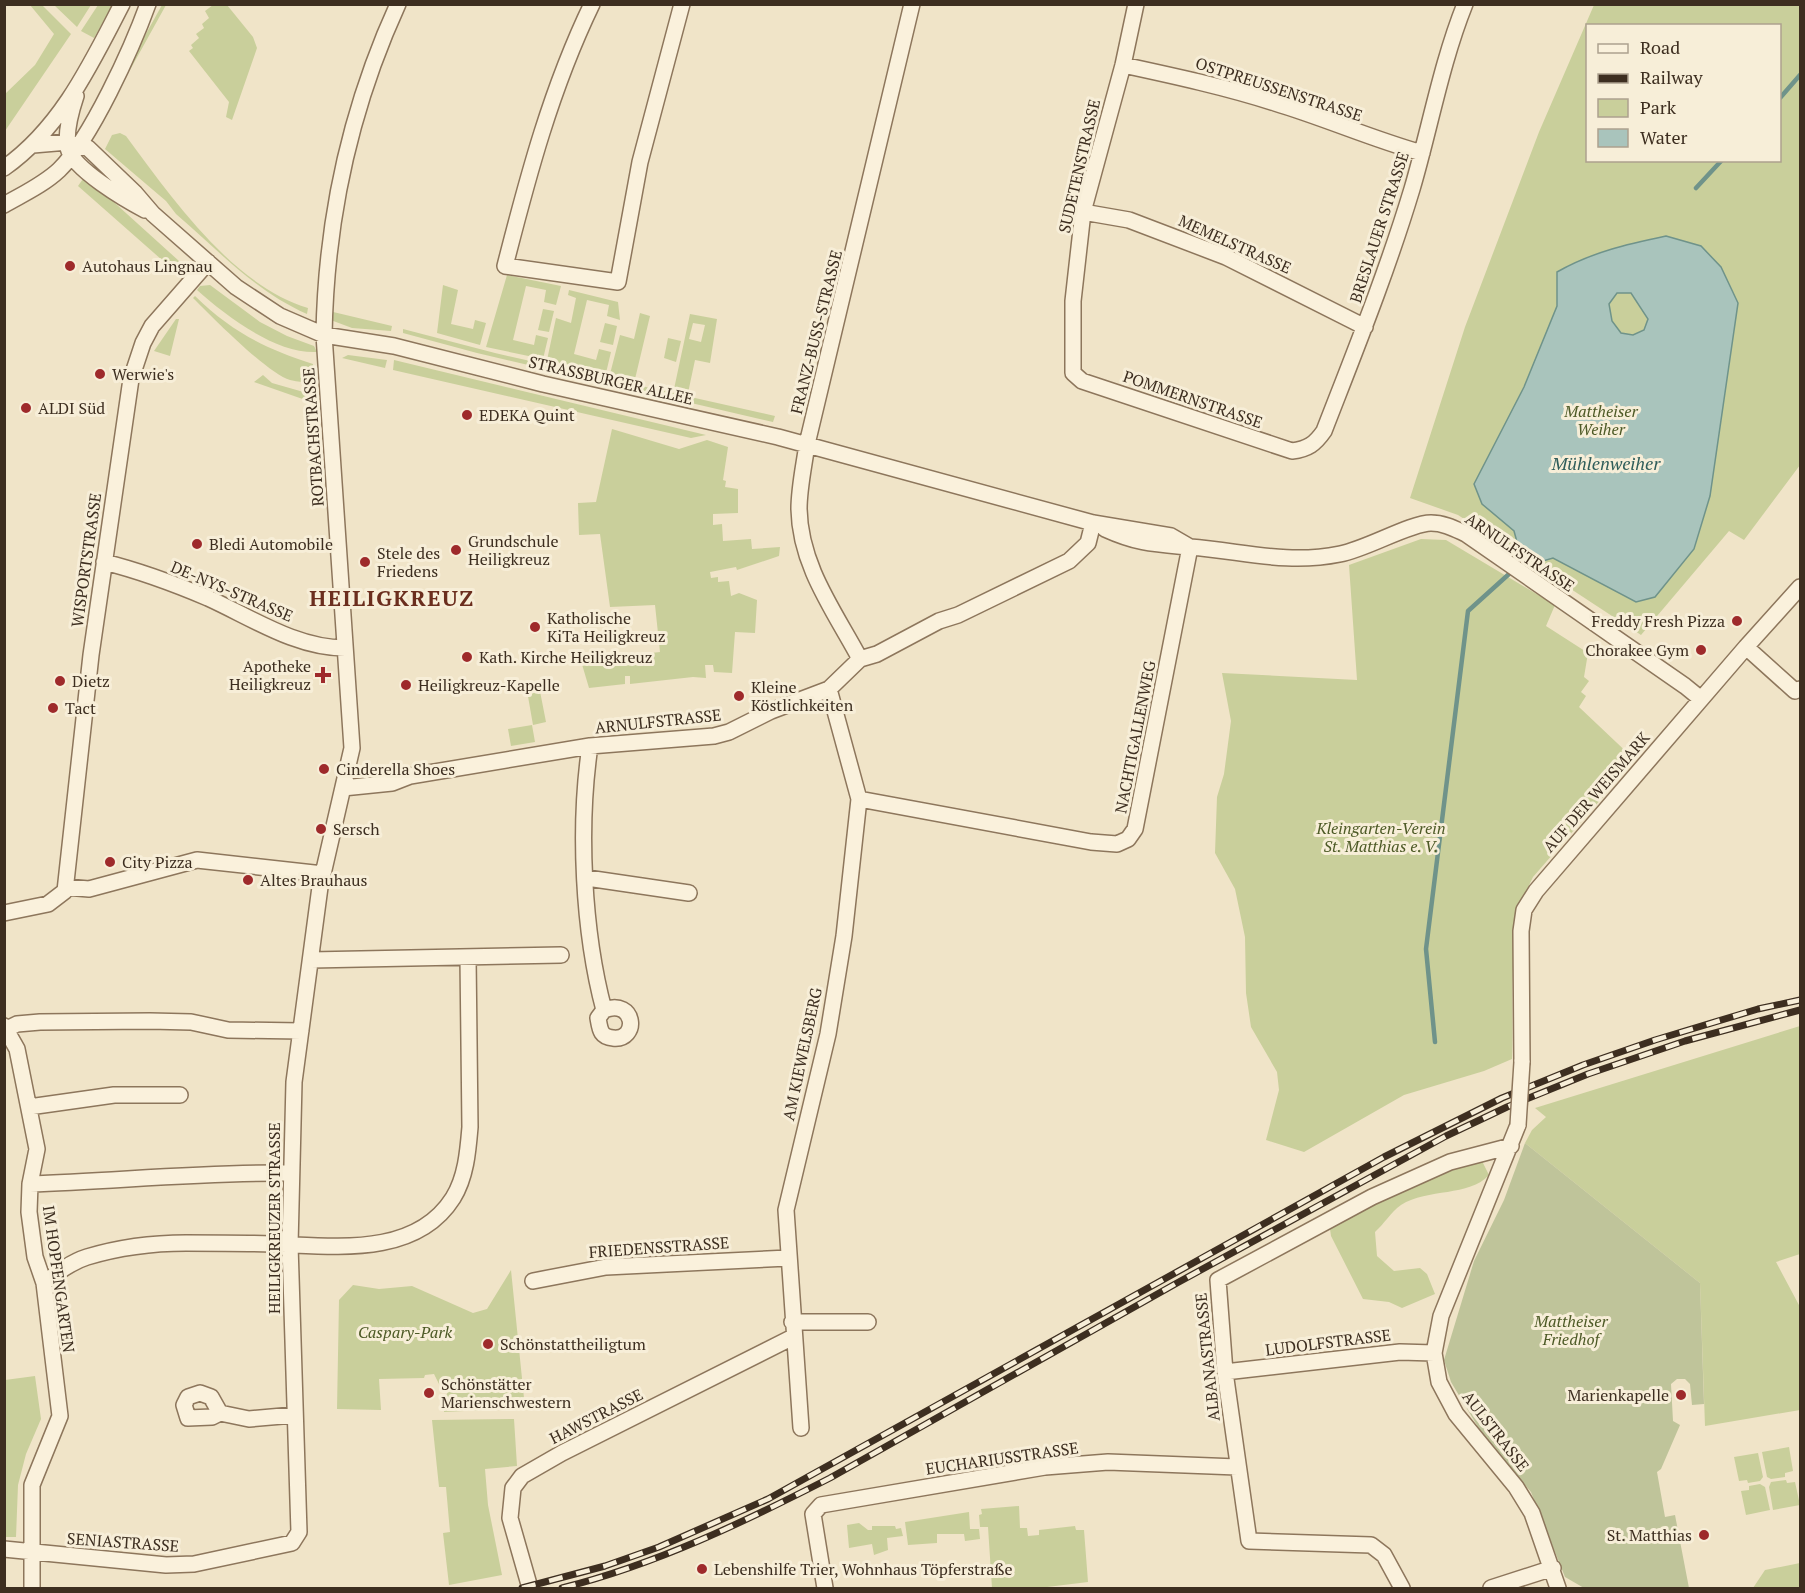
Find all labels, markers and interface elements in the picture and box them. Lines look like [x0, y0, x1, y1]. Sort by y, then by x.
legend [1586, 24, 1781, 162]
text: Road [1640, 35, 1680, 59]
street label: OSTPREUSSENSTRASSE [1193, 52, 1365, 126]
text: Railway [1640, 65, 1704, 89]
text: Park [1640, 95, 1677, 119]
street label: SUDETENSTRASSE [1053, 97, 1105, 235]
text: Water [1640, 125, 1687, 149]
street label: BRESLAUER STRASSE [1344, 149, 1414, 305]
street label: MEMELSTRASSE [1175, 209, 1295, 279]
street label: FRANZ-BUSS-STRASSE [785, 248, 847, 416]
place label: Autohaus Lingnau [82, 255, 213, 277]
marker: Autohaus Lingnau [63, 259, 77, 273]
street label: STRASSBURGER ALLEE [527, 350, 695, 410]
place label: Werwie's [112, 363, 174, 385]
street label: POMMERNSTRASSE [1120, 365, 1266, 433]
marker: Werwie's [93, 367, 107, 381]
street label: ROTBACHSTRASSE [297, 367, 329, 507]
place label: ALDI Süd [38, 397, 105, 419]
park label: Mattheiser Weiher [1563, 400, 1639, 440]
marker: ALDI Süd [19, 401, 33, 415]
place label: EDEKA Quint [479, 404, 575, 426]
marker: EDEKA Quint [460, 408, 474, 422]
water label: Mühlenweiher [1551, 451, 1661, 475]
street label: WISPORTSTRASSE [66, 491, 106, 629]
street label: ARNULFSTRASSE [1461, 507, 1579, 597]
place label: Grundschule Heiligkreuz [468, 530, 559, 570]
place label: Bledi Automobile [209, 533, 333, 555]
marker: Bledi Automobile [190, 537, 204, 551]
place label: Stele des Friedens [377, 542, 440, 582]
marker: Grundschule Heiligkreuz [449, 543, 463, 557]
street label: DE-NYS-STRASSE [167, 555, 297, 627]
marker: Stele des Friedens [358, 555, 372, 569]
district label: HEILIGKREUZ [309, 583, 475, 612]
place label: Katholische KiTa Heiligkreuz [547, 607, 666, 647]
place label: Freddy Fresh Pizza [1592, 610, 1725, 632]
marker: Freddy Fresh Pizza [1730, 614, 1744, 628]
marker: Katholische KiTa Heiligkreuz [528, 620, 542, 634]
place label: Chorakee Gym [1585, 639, 1689, 661]
marker: Chorakee Gym [1694, 643, 1708, 657]
place label: Kath. Kirche Heiligkreuz [479, 646, 653, 668]
marker: Kath. Kirche Heiligkreuz [460, 650, 474, 664]
place label: Apotheke Heiligkreuz [229, 655, 311, 695]
street label: NACHTIGALLENWEG [1109, 659, 1161, 815]
marker: Apotheke Heiligkreuz [316, 668, 330, 682]
place label: Dietz [72, 670, 110, 692]
marker: Dietz [53, 674, 67, 688]
place label: Heiligkreuz-Kapelle [418, 674, 560, 696]
place label: Kleine Köstlichkeiten [751, 676, 854, 716]
marker: Heiligkreuz-Kapelle [399, 678, 413, 692]
marker: Kleine Köstlichkeiten [732, 689, 746, 703]
place label: Tact [65, 697, 96, 719]
marker: Tact [46, 701, 60, 715]
street label: ARNULFSTRASSE [594, 703, 722, 739]
street label: AUF DER WEISMARK [1538, 727, 1655, 857]
place label: Cinderella Shoes [336, 758, 455, 780]
marker: Cinderella Shoes [317, 762, 331, 776]
park label: Kleingarten-Verein St. Matthias e. V. [1315, 817, 1446, 857]
place label: Sersch [333, 818, 380, 840]
marker: Sersch [314, 822, 328, 836]
place label: City Pizza [122, 851, 193, 873]
marker: City Pizza [103, 855, 117, 869]
place label: Altes Brauhaus [260, 869, 367, 891]
marker: Altes Brauhaus [241, 873, 255, 887]
street label: AM KIEWELSBERG [777, 985, 827, 1123]
street label: HEILIGKREUZER STRASSE [263, 1122, 285, 1314]
street label: IM HOPFENGARTEN [38, 1204, 80, 1354]
street label: FRIEDENSSTRASSE [588, 1231, 730, 1263]
street label: ALBANASTRASSE [1189, 1292, 1225, 1422]
park label: Mattheiser Friedhof [1533, 1310, 1609, 1350]
park label: Caspary-Park [358, 1321, 452, 1343]
street label: LUDOLFSTRASSE [1264, 1323, 1392, 1361]
place label: Schönstattheiligtum [500, 1333, 646, 1355]
marker: Schönstattheiligtum [481, 1337, 495, 1351]
place label: Schönstätter Marienschwestern [441, 1373, 572, 1413]
street label: HAWSTRASSE [546, 1383, 646, 1449]
place label: Marienkapelle [1567, 1384, 1669, 1406]
marker: Schönstätter Marienschwestern [422, 1386, 436, 1400]
street label: AULSTRASSE [1458, 1386, 1534, 1476]
marker: Marienkapelle [1674, 1388, 1688, 1402]
street label: EUCHARIUSSTRASSE [924, 1436, 1080, 1480]
place label: St. Matthias [1607, 1524, 1692, 1546]
street label: SENIASTRASSE [66, 1527, 180, 1557]
marker: St. Matthias [1697, 1528, 1711, 1542]
place label: Lebenshilfe Trier, Wohnhaus Töpferstraße [714, 1558, 1013, 1580]
marker: Lebenshilfe Trier, Wohnhaus Töpferstraße [695, 1562, 709, 1576]

